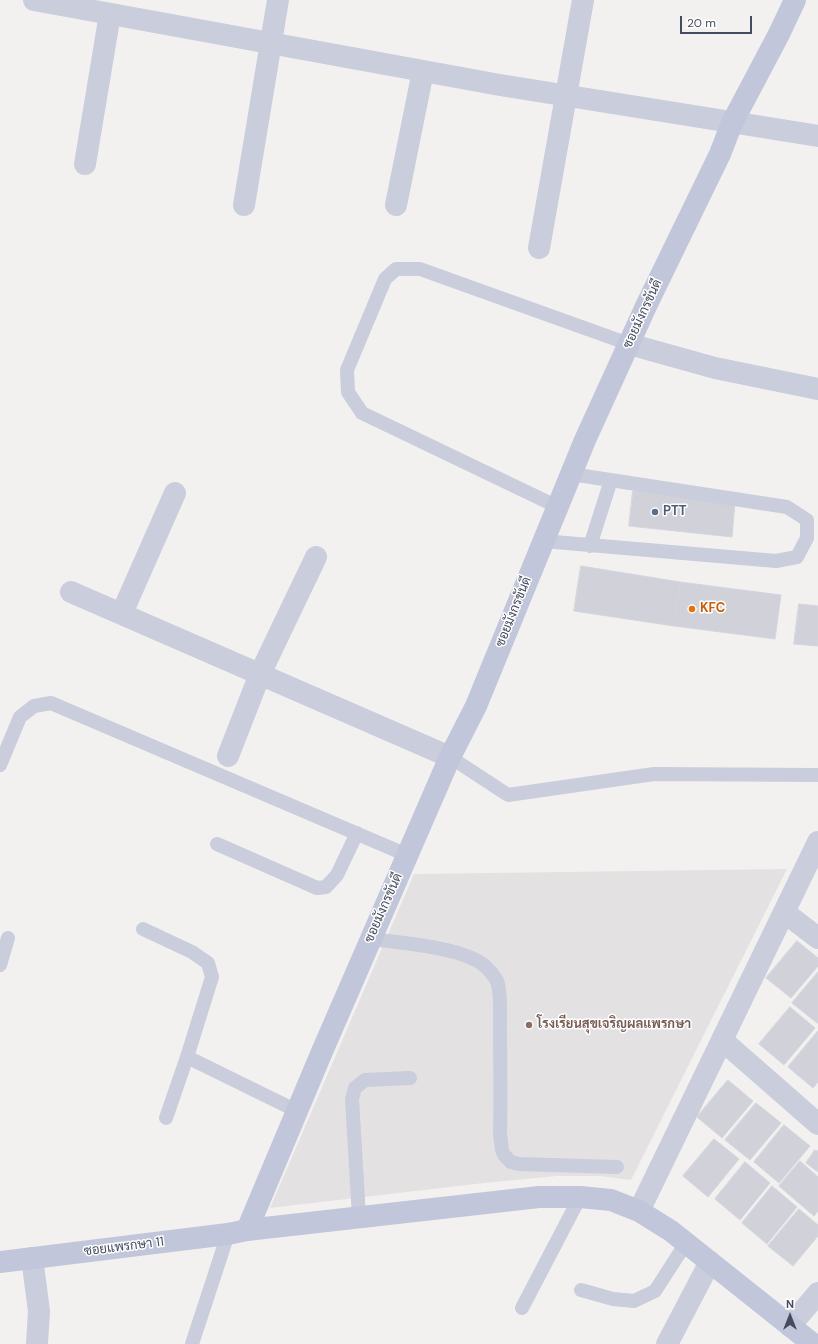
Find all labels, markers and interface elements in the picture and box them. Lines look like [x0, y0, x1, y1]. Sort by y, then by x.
scale bar [682, 8, 754, 34]
text: 20 m [687, 15, 716, 31]
street label: ซอยมังกรขันดี [620, 277, 666, 351]
place label: PTT [663, 504, 687, 520]
marker: PTT [650, 507, 660, 517]
street label: ซอยมังกรขันดี [493, 575, 535, 649]
place label: KFC [700, 601, 725, 617]
marker: KFC [687, 604, 697, 614]
street label: ซอยมังกรขันดี [362, 871, 406, 945]
place label: โรงเรียนสุขเจริญผลแพรกษา [537, 1017, 691, 1033]
marker: โรงเรียนสุขเจริญผลแพรกษา [524, 1020, 534, 1030]
street label: ซอยแพรกษา 11 [83, 1234, 165, 1260]
north arrow [770, 1296, 810, 1336]
text: N [786, 1297, 794, 1311]

